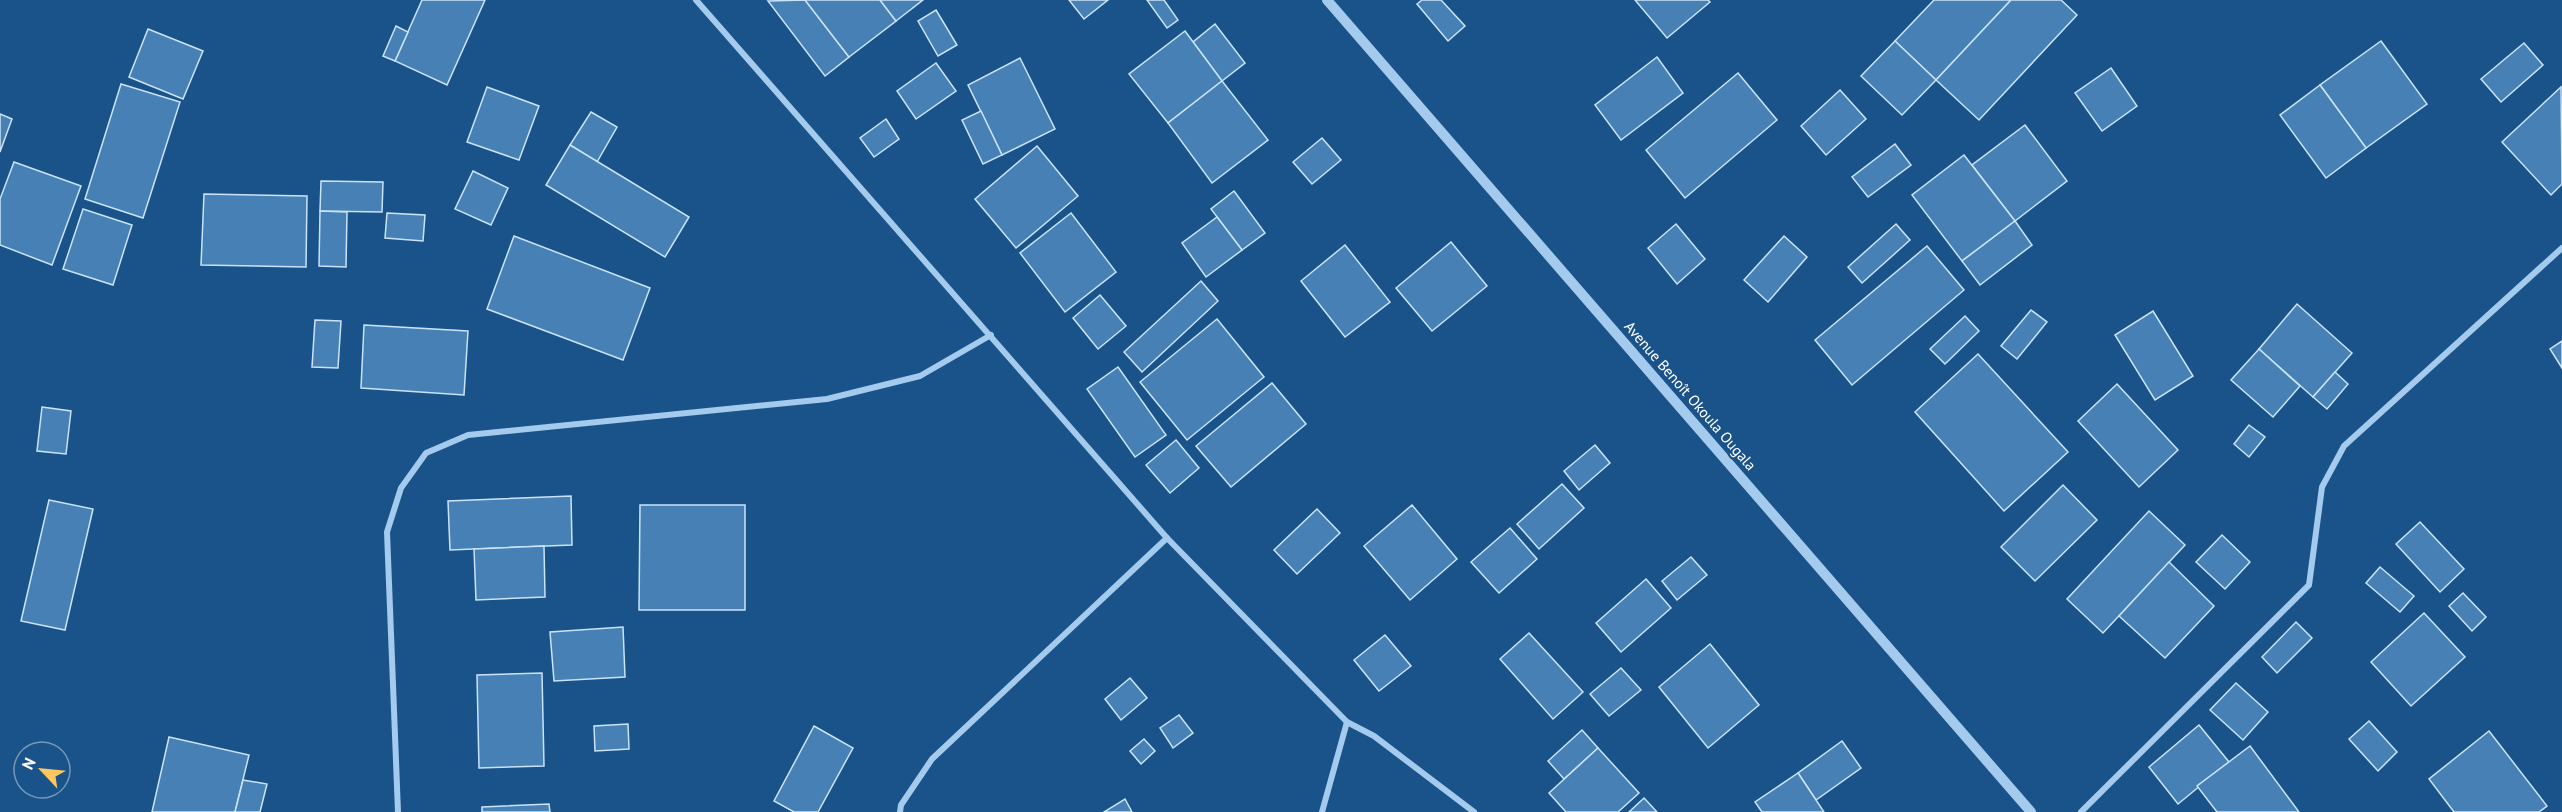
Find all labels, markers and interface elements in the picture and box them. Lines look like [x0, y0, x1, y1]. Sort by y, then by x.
street label: Avenue Benoît Okoula Ougala [1620, 317, 1760, 474]
north arrow [12, 740, 72, 800]
text: N [17, 754, 40, 773]

